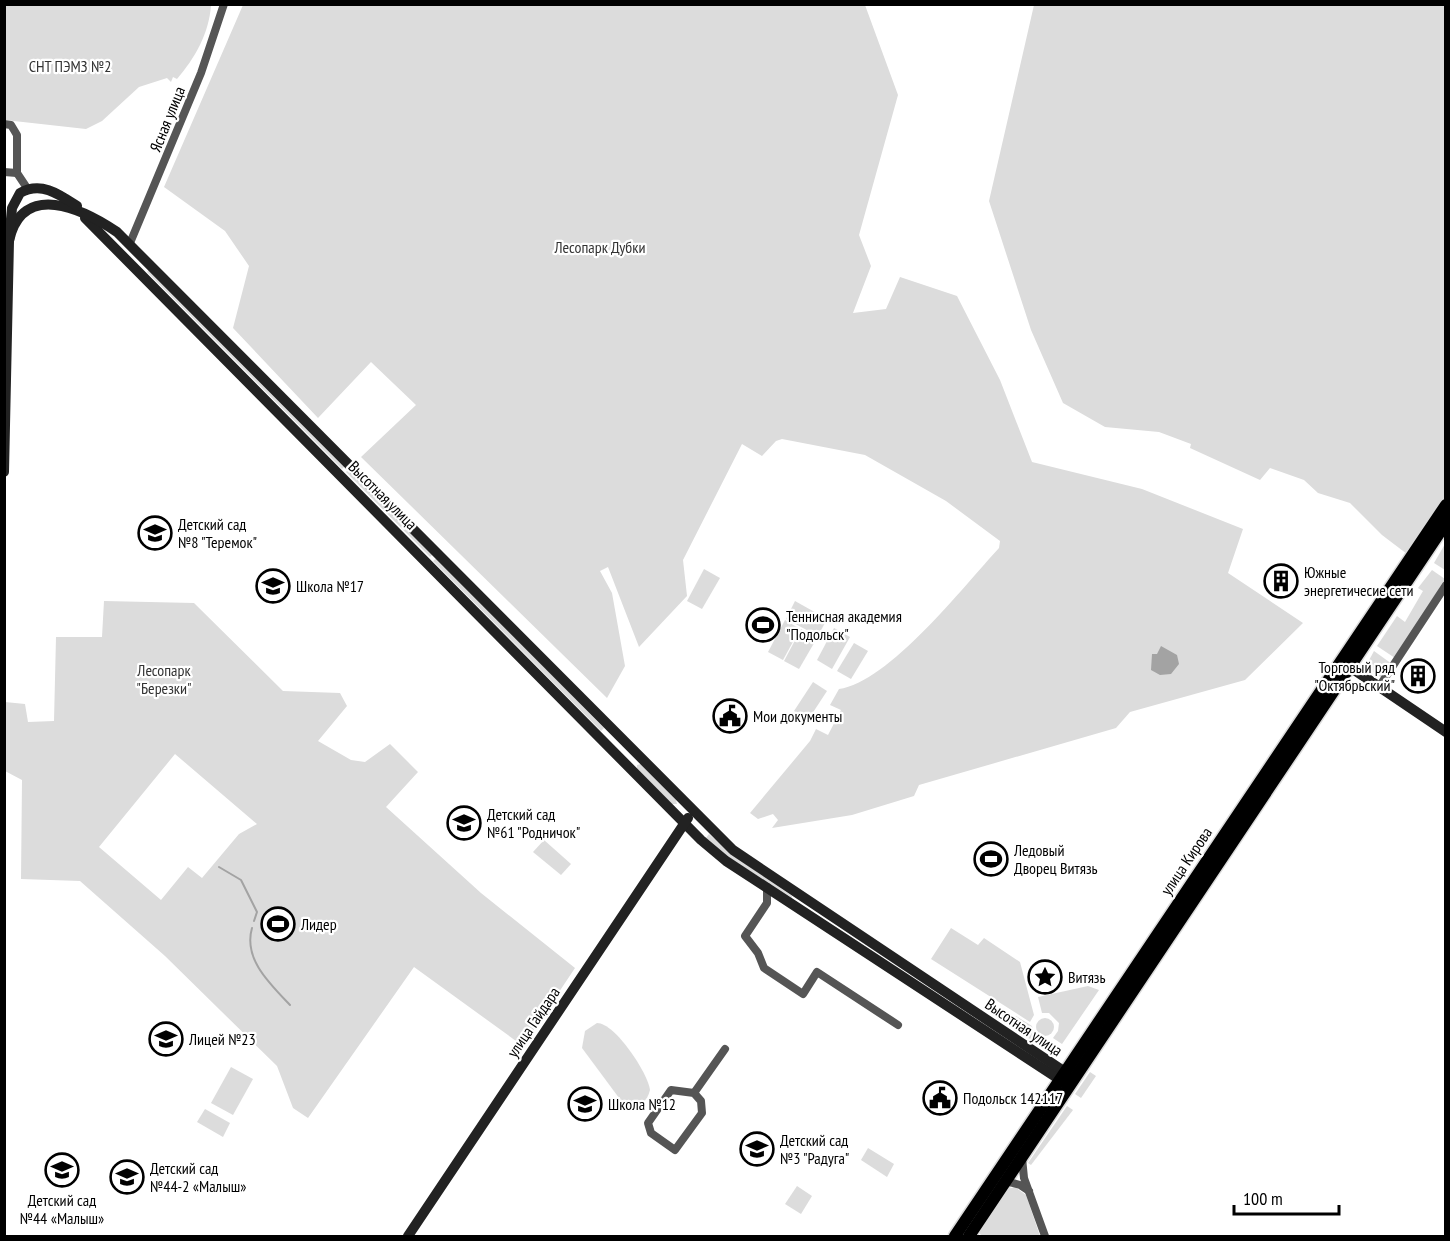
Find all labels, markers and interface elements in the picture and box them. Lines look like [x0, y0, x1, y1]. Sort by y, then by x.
park label: СНТ ПЭМЗ №2 [29, 56, 111, 76]
street label: Ясная улица [145, 83, 189, 155]
park label: Лесопарк Дубки [554, 237, 645, 257]
street label: Высотная улица [344, 456, 422, 534]
place label: Детский сад №8 "Теремок" [178, 514, 257, 552]
school or university icon: Детский сад №8 "Теремок" [137, 515, 173, 551]
place label: Южные энергетичесие сети [1304, 562, 1413, 600]
building icon: Южные энергетичесие сети [1263, 563, 1299, 599]
school or university icon: Школа №17 [255, 568, 291, 604]
place label: Школа №17 [296, 576, 364, 596]
place label: Теннисная академия "Подольск" [786, 606, 902, 644]
sports icon: Теннисная академия "Подольск" [745, 607, 781, 643]
place label: Торговый ряд "Октябрьский" [1314, 657, 1395, 695]
building icon: Торговый ряд "Октябрьский" [1400, 658, 1436, 694]
park label: Лесопарк "Березки" [136, 660, 192, 698]
public building icon: Мои документы [712, 698, 748, 734]
place label: Мои документы [753, 706, 842, 726]
place label: Детский сад №61 "Родничок" [487, 804, 580, 842]
school or university icon: Детский сад №61 "Родничок" [446, 805, 482, 841]
street label: улица Кирова [1156, 823, 1216, 899]
place label: Ледовый Дворец Витязь [1013, 840, 1098, 878]
sports icon: Ледовый Дворец Витязь [973, 841, 1009, 877]
sports icon: Лидер [260, 906, 296, 942]
place label: Лидер [300, 914, 337, 934]
place icon: Витязь [1027, 959, 1063, 995]
place label: Витязь [1068, 967, 1106, 987]
street label: улица Гайдара [502, 983, 564, 1061]
street label: Высотная улица [981, 994, 1067, 1060]
school or university icon: Лицей №23 [148, 1021, 184, 1057]
place label: Лицей №23 [188, 1029, 256, 1049]
public building icon: Подольск 142117 [922, 1080, 958, 1116]
school or university icon: Школа №12 [567, 1086, 603, 1122]
place label: Подольск 142117 [963, 1088, 1063, 1108]
place label: Школа №12 [608, 1094, 676, 1114]
place label: Детский сад №3 "Радуга" [780, 1130, 849, 1168]
school or university icon: Детский сад №3 "Радуга" [739, 1131, 775, 1167]
school or university icon: Детский сад №44 «Малыш» [44, 1152, 80, 1188]
place label: Детский сад №44-2 «Малыш» [150, 1158, 246, 1196]
school or university icon: Детский сад №44-2 «Малыш» [109, 1159, 145, 1195]
scale bar [1234, 1178, 1339, 1216]
text: 100 m [1243, 1187, 1283, 1210]
place label: Детский сад №44 «Малыш» [20, 1190, 104, 1228]

